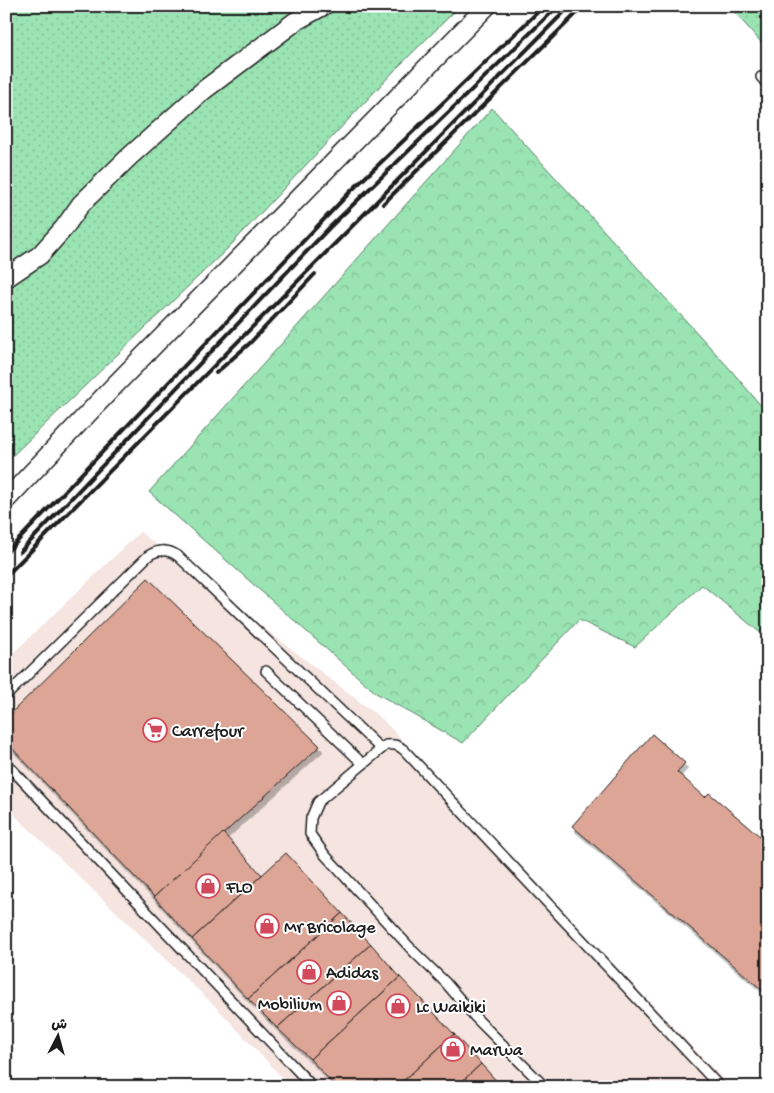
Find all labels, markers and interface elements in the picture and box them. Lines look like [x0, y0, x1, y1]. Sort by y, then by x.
supermarket icon: Carrefour [142, 717, 168, 743]
place label: Carrefour [172, 722, 245, 743]
shop icon: FLO [195, 873, 221, 899]
place label: FLO [225, 878, 253, 899]
shop icon: Mr Bricolage [254, 913, 280, 939]
place label: Mr Bricolage [284, 918, 376, 939]
shop icon: Adidas [296, 959, 322, 985]
place label: Adidas [326, 964, 380, 985]
shop icon: Mobilium [326, 990, 352, 1016]
shop icon: Lc Waikiki [385, 993, 411, 1019]
place label: Mobilium [258, 995, 322, 1016]
place label: Lc Waikiki [416, 998, 486, 1019]
north arrow [32, 1010, 82, 1060]
text: ش [51, 1016, 68, 1035]
shop icon: Marwa [440, 1036, 466, 1062]
place label: Marwa [470, 1041, 524, 1062]

